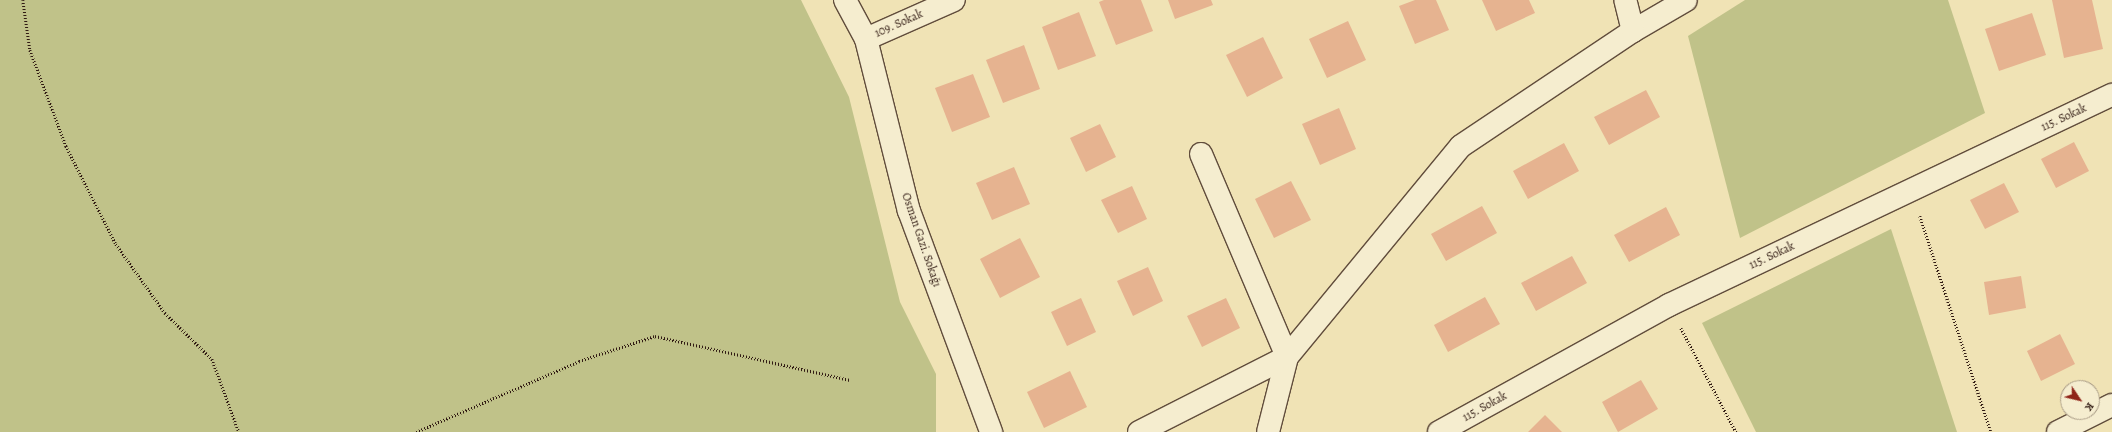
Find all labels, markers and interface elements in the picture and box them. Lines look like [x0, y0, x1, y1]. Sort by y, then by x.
street label: 109. Sokak [873, 7, 925, 41]
street label: 115. Sokak [2039, 101, 2089, 135]
street label: Osman Gazi. Sokağı [898, 191, 944, 289]
street label: 115. Sokak [1747, 239, 1797, 273]
north arrow [2060, 380, 2100, 420]
street label: 115. Sokak [1460, 389, 1510, 425]
text: K [2081, 399, 2098, 414]

